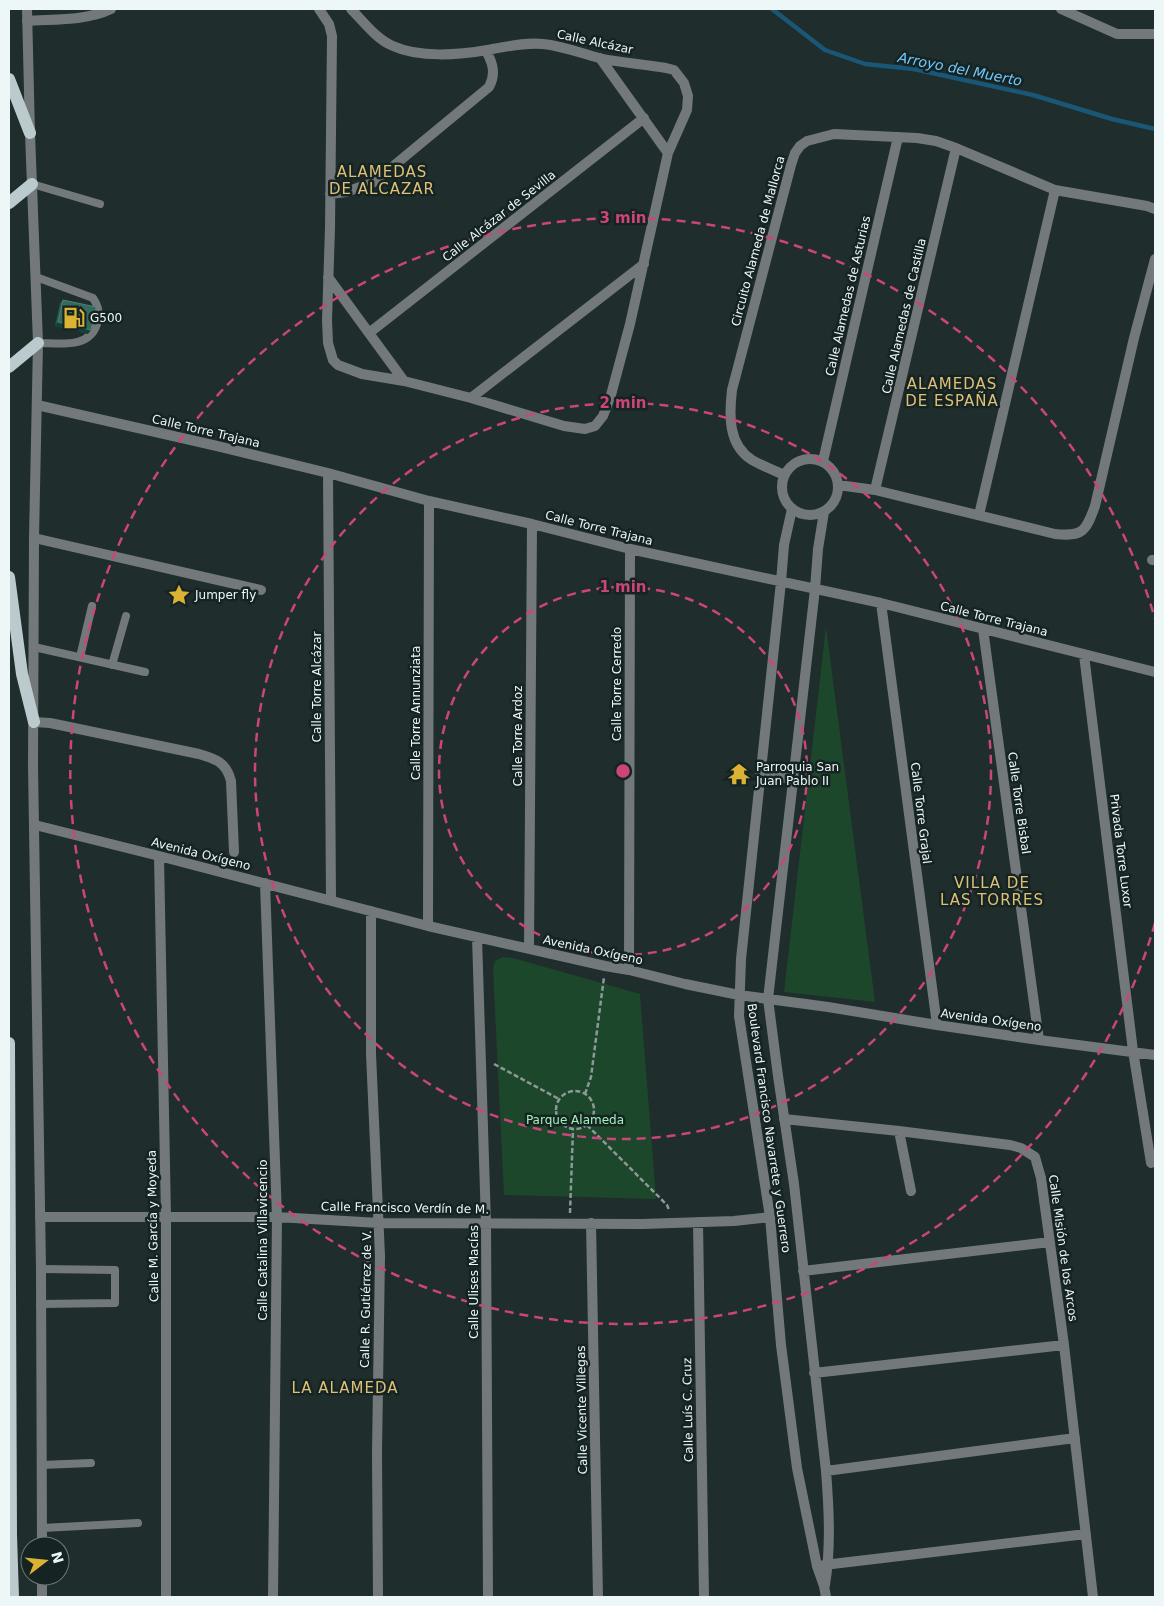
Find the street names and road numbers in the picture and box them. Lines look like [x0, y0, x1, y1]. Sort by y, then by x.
street label: Calle Alcázar [556, 27, 635, 57]
street label: Circuito Alameda de Mallorca [729, 154, 787, 328]
street label: Calle Alcázar de Sevilla [440, 167, 558, 265]
street label: Calle Alamedas de Asturias [823, 214, 873, 378]
street label: Calle Alamedas de Castilla [879, 237, 929, 395]
street label: Calle Torre Trajana [151, 412, 261, 450]
street label: Calle Torre Trajana [544, 508, 654, 548]
street label: Calle Torre Trajana [939, 599, 1049, 639]
street label: Calle Torre Cerredo [610, 627, 624, 741]
street label: Calle Torre Alcázar [310, 631, 324, 742]
street label: Calle Torre Annunziata [409, 646, 423, 780]
street label: Calle Torre Ardoz [511, 685, 525, 787]
street label: Calle Torre Bisbal [1005, 751, 1033, 855]
street label: Calle Torre Grajal [908, 761, 934, 865]
street label: Privada Torre Luxor [1107, 793, 1135, 909]
street label: Avenida Oxígeno [150, 835, 252, 873]
street label: Avenida Oxígeno [542, 933, 644, 967]
street label: Boulevard Francisco Navarrete y Guerrero [745, 1002, 793, 1254]
street label: Avenida Oxígeno [940, 1006, 1042, 1034]
street label: Calle M. García y Moyeda [145, 1150, 161, 1302]
street label: Calle Catalina Villavicencio [256, 1159, 270, 1321]
street label: Calle Misión de los Arcos [1046, 1174, 1080, 1322]
street label: Calle Francisco Verdín de M. [321, 1200, 489, 1216]
street label: Calle Ulises Macías [467, 1225, 481, 1339]
street label: Calle R. Gutiérrez de V. [358, 1230, 374, 1368]
street label: Calle Vicente Villegas [574, 1345, 590, 1475]
street label: Calle Luís C. Cruz [680, 1358, 696, 1462]

